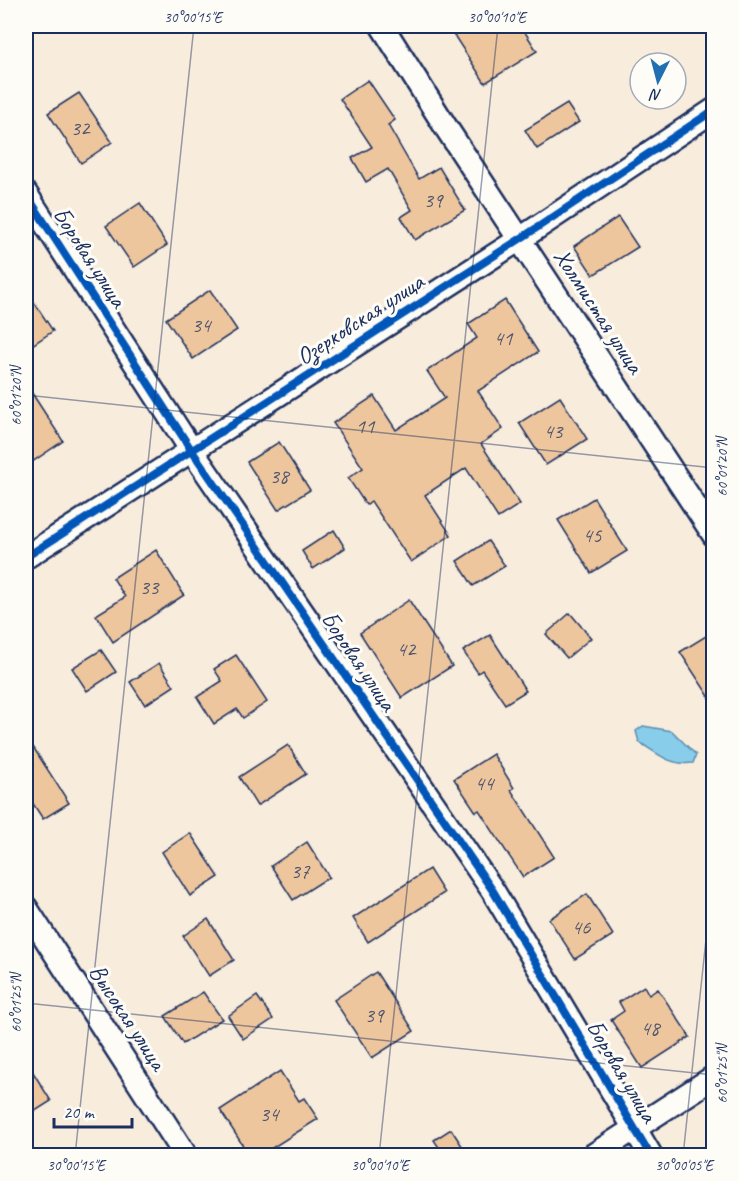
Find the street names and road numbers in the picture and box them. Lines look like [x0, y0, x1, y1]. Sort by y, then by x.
street label: Боровая улица [46, 201, 135, 314]
street label: Холмистая улица [547, 243, 651, 380]
street label: Озерковская улица [291, 266, 431, 372]
street label: Боровая улица [315, 605, 404, 718]
street label: Высокая улица [83, 958, 175, 1078]
street label: Боровая улица [580, 1014, 665, 1129]

